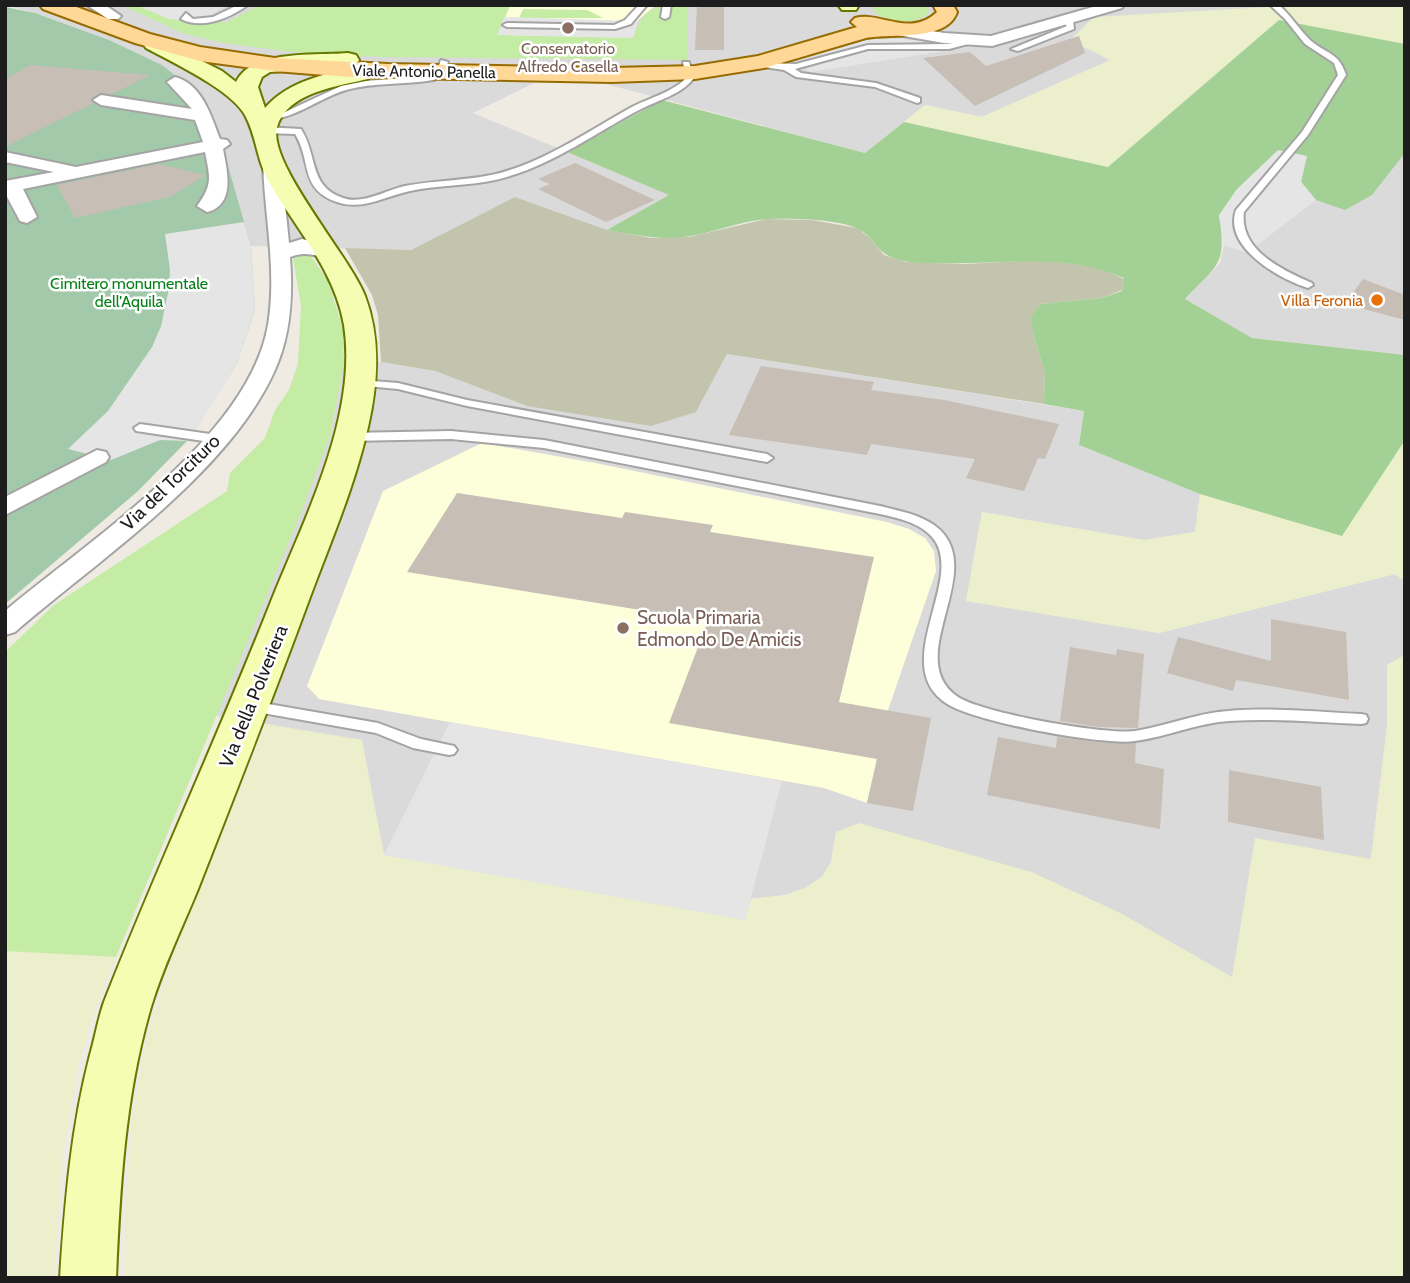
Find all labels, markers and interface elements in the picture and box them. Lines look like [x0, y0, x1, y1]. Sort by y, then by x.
marker: Conservatorio Alfredo Casella [560, 20, 576, 36]
place label: Conservatorio Alfredo Casella [518, 39, 619, 76]
street label: Viale Antonio Panella [352, 61, 496, 82]
park label: Cimitero monumentale dell'Aquila [50, 274, 208, 311]
place label: Villa Feronia [1281, 291, 1363, 310]
marker: Villa Feronia [1369, 292, 1385, 308]
street label: Via del Torcituro [116, 429, 225, 535]
place label: Scuola Primaria Edmondo De Amicis [637, 606, 802, 651]
marker: Scuola Primaria Edmondo De Amicis [615, 620, 631, 636]
street label: Via della Polveriera [214, 622, 293, 771]

